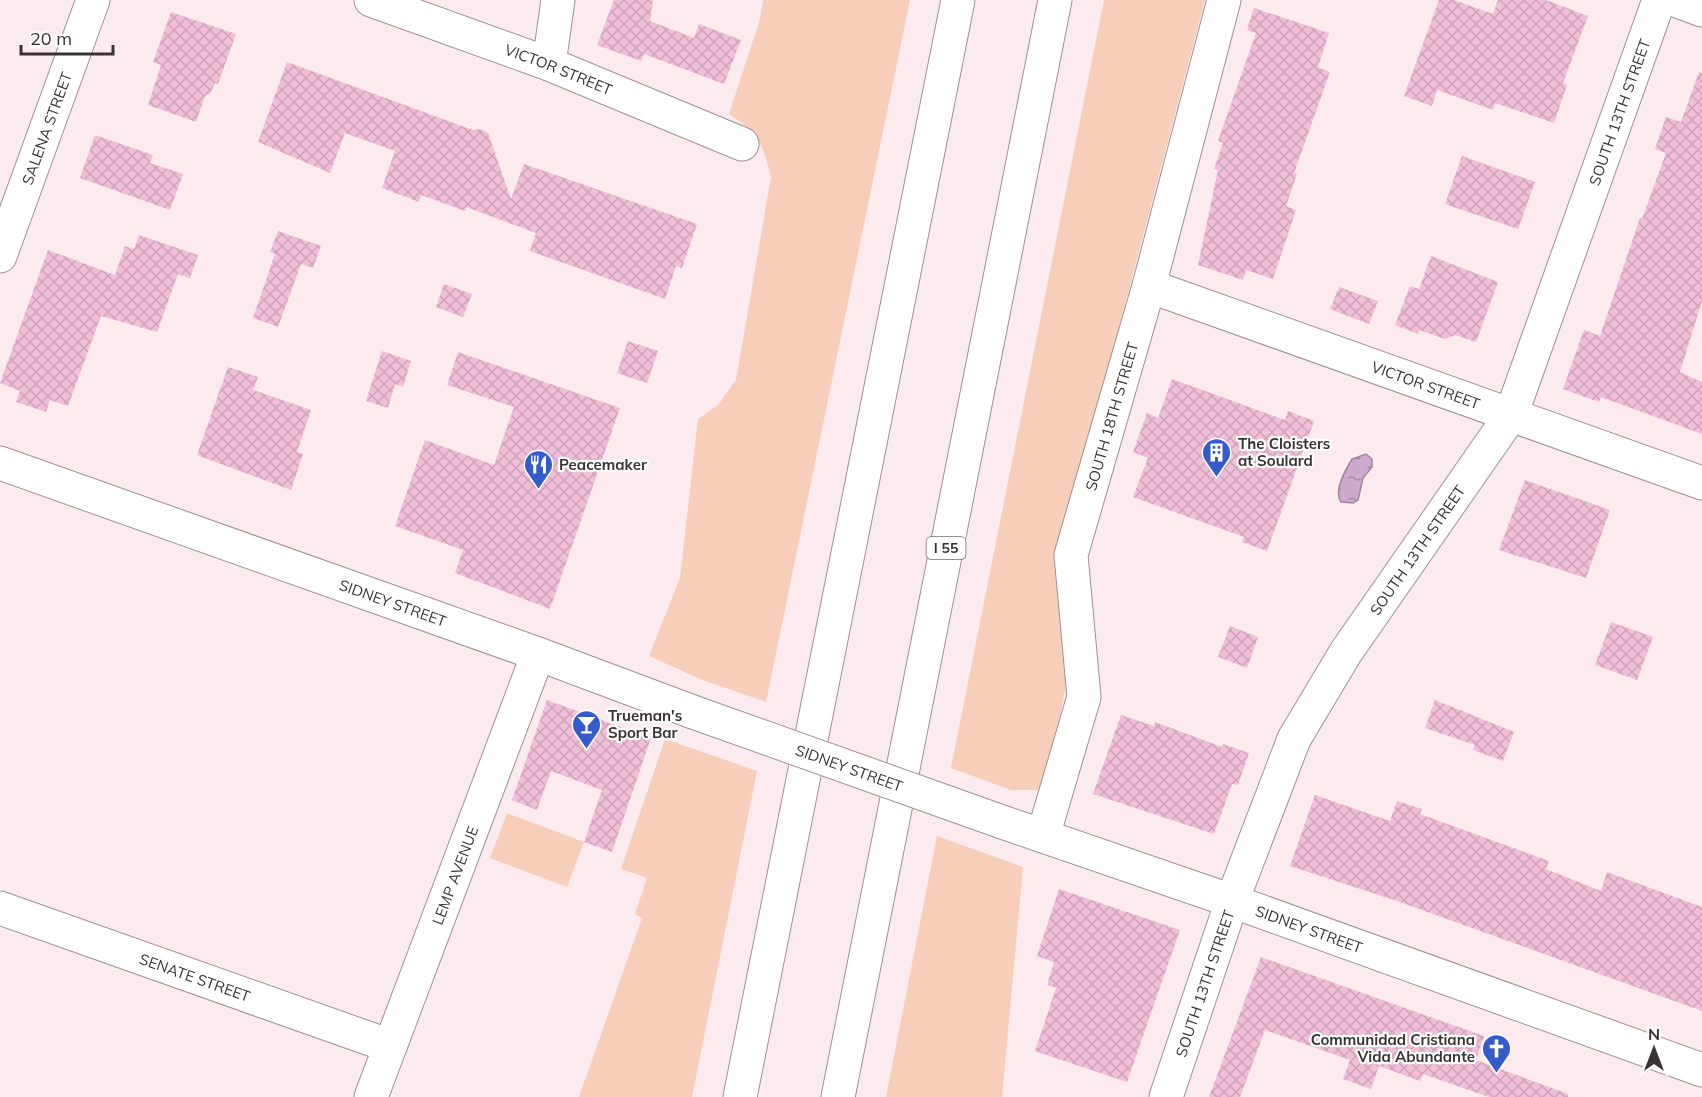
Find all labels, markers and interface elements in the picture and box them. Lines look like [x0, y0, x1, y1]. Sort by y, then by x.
scale bar [21, 18, 112, 56]
text: 20 m [30, 27, 72, 50]
street label: SOUTH 13TH STREET [1584, 36, 1654, 188]
street label: VICTOR STREET [502, 39, 615, 99]
street label: SALENA STREET [17, 69, 76, 187]
street label: SOUTH 18TH STREET [1081, 340, 1142, 493]
street label: VICTOR STREET [1369, 357, 1483, 413]
place label: The Cloisters at Soulard [1238, 434, 1330, 470]
building icon: The Cloisters at Soulard [1201, 436, 1233, 478]
restaurant icon: Peacemaker [522, 448, 554, 490]
place label: Peacemaker [559, 455, 647, 474]
street label: SOUTH 13TH STREET [1365, 481, 1469, 619]
road number: I 55 [926, 537, 966, 559]
street label: SIDNEY STREET [337, 575, 449, 630]
place label: Trueman's Sport Bar [608, 706, 682, 742]
bar icon: Trueman's Sport Bar [571, 708, 603, 750]
street label: SIDNEY STREET [793, 740, 906, 795]
street label: LEMP AVENUE [427, 823, 482, 927]
street label: SIDNEY STREET [1253, 901, 1365, 957]
street label: SOUTH 13TH STREET [1171, 907, 1238, 1059]
street label: SENATE STREET [137, 949, 253, 1005]
north arrow [1624, 1019, 1684, 1079]
text: N [1648, 1024, 1660, 1044]
place label: Communidad Cristiana Vida Abundante [1311, 1030, 1475, 1066]
church icon: Communidad Cristiana Vida Abundante [1480, 1032, 1512, 1074]

